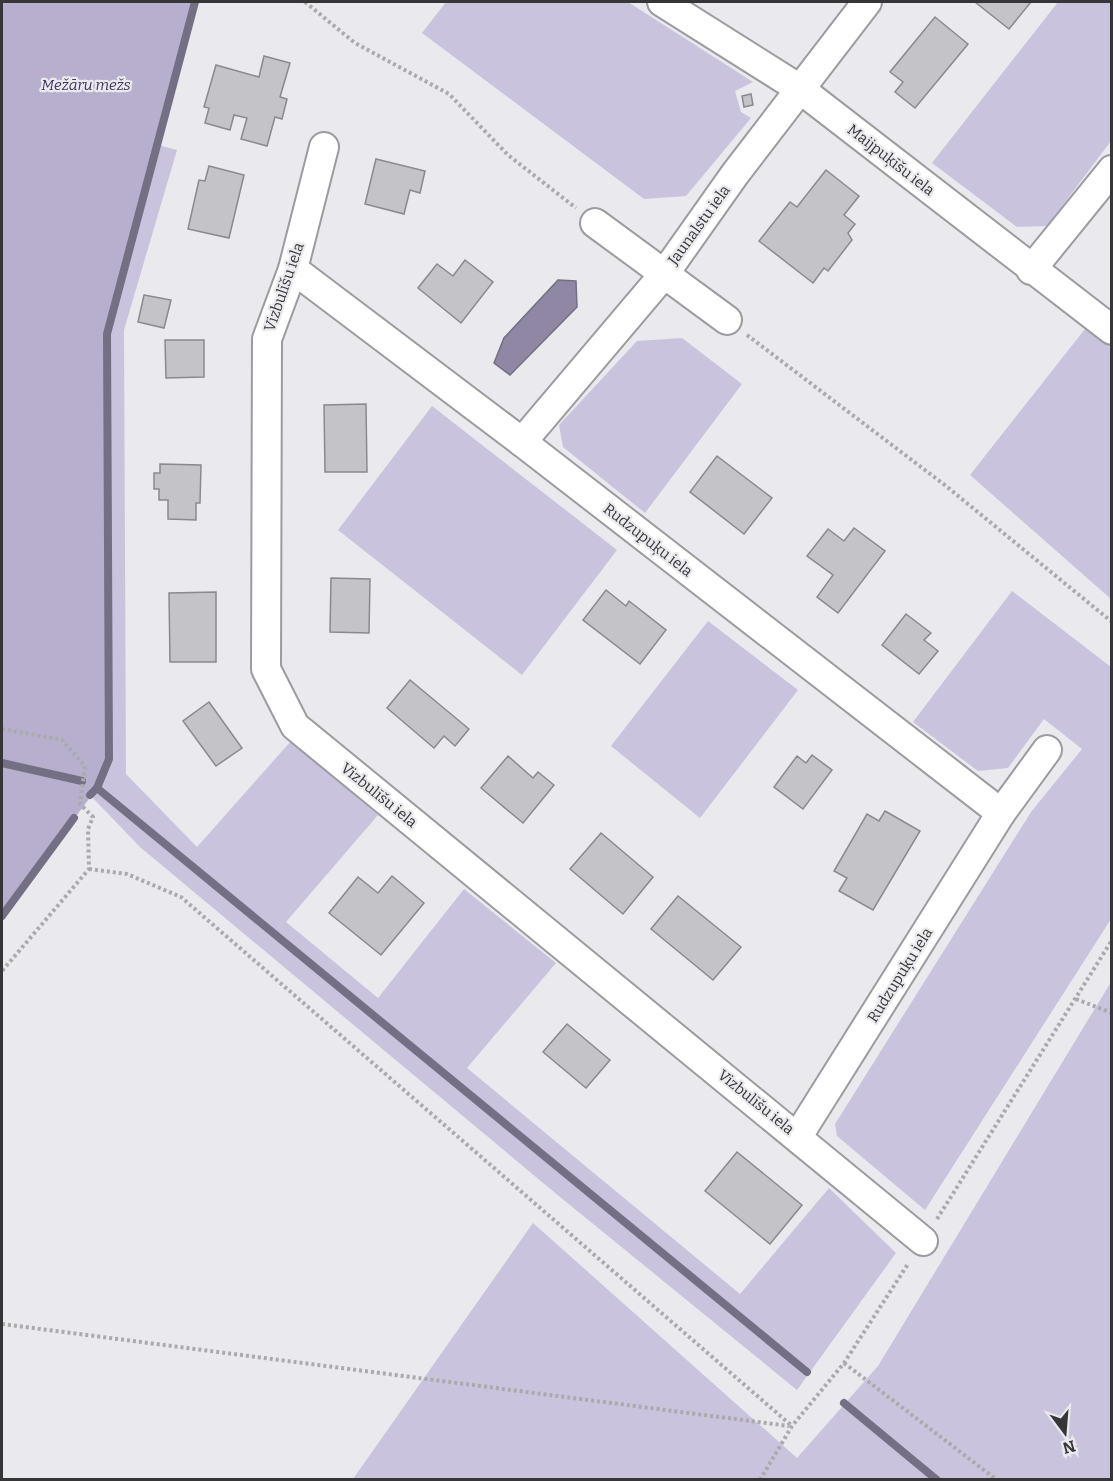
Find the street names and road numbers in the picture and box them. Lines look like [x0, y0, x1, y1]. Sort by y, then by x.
street label: Maijpuķīšu iela [843, 120, 938, 200]
street label: Jaunalstu iela [663, 182, 734, 269]
street label: Vizbulīšu iela [260, 240, 308, 334]
street label: Rudzupuķu iela [599, 500, 696, 581]
street label: Vizbulīšu iela [337, 759, 421, 831]
street label: Rudzupuķu iela [864, 924, 937, 1026]
street label: Vizbulīšu iela [714, 1066, 798, 1138]

